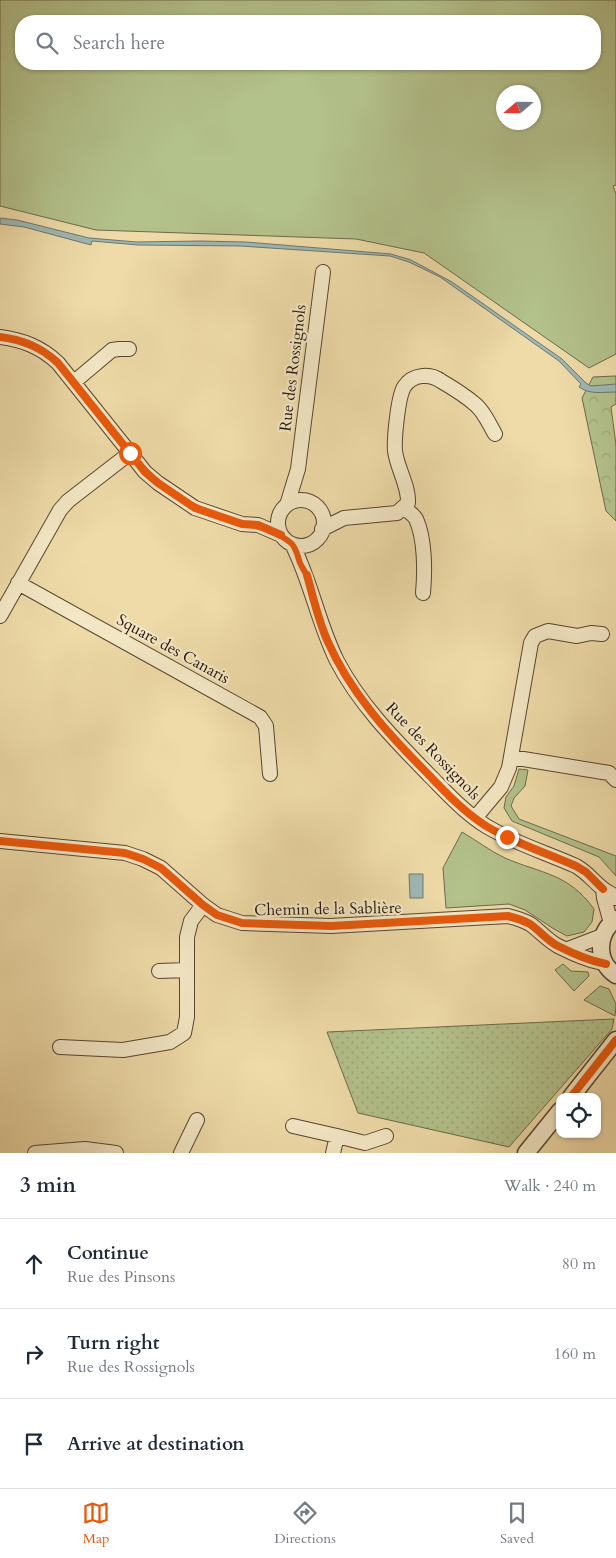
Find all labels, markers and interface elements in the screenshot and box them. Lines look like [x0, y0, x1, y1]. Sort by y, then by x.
search box [15, 15, 601, 70]
icon: search [33, 29, 61, 57]
text: Search here [73, 30, 165, 56]
north arrow [496, 85, 541, 130]
street label: Rue des Rossignols [274, 303, 312, 433]
route start [119, 442, 142, 465]
street label: Square des Canaris [113, 609, 233, 689]
street label: Rue des Rossignols [381, 697, 485, 805]
route end [496, 826, 519, 849]
street label: Chemin de la Sablière [254, 897, 402, 921]
map controls [556, 1093, 601, 1138]
button: locate [556, 1093, 601, 1138]
text: 3 min [20, 1171, 76, 1200]
text: Walk · 240 m [504, 1175, 596, 1197]
text: Continue [67, 1240, 149, 1266]
icon: ahead [20, 1250, 48, 1278]
text: 80 m [562, 1253, 596, 1275]
text: Rue des Pinsons [67, 1266, 175, 1288]
text: Turn right [67, 1330, 159, 1356]
icon: right [20, 1340, 48, 1368]
text: 160 m [554, 1343, 596, 1365]
text: Rue des Rossignols [67, 1356, 195, 1378]
icon: arrive [20, 1430, 48, 1458]
text: Arrive at destination [67, 1431, 244, 1457]
tab: Map [82, 1499, 110, 1548]
tab: Directions [274, 1499, 336, 1548]
tab: Saved [500, 1499, 534, 1548]

